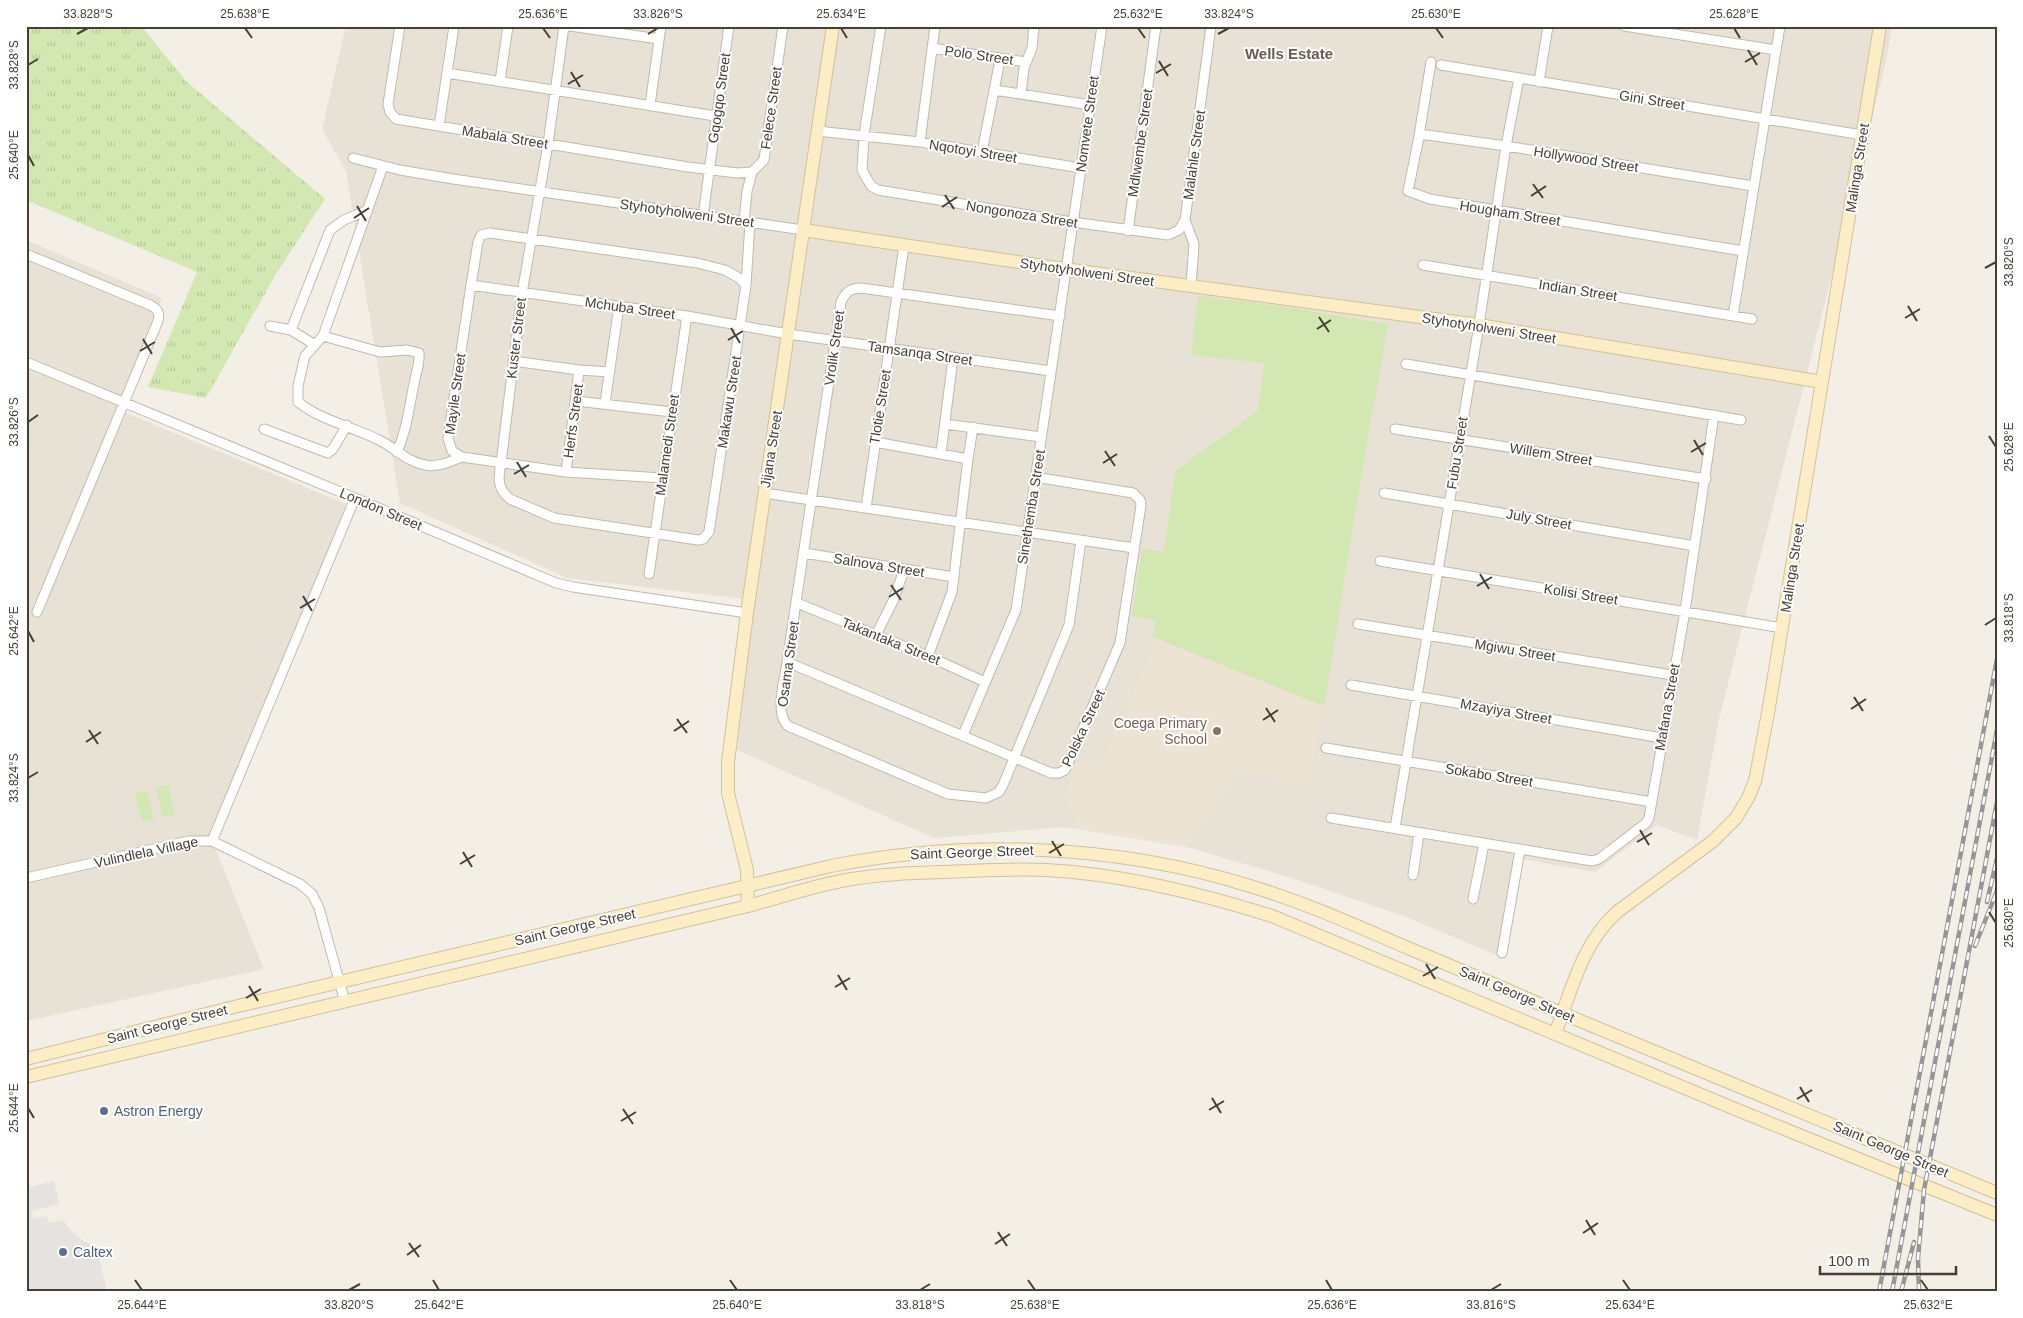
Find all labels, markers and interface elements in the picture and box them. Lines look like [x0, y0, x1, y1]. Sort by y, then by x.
text: 33.828°S [63, 7, 113, 21]
text: 25.638°E [220, 7, 270, 21]
text: 25.636°E [518, 7, 568, 21]
text: 33.826°S [633, 7, 683, 21]
text: 25.634°E [816, 7, 866, 21]
text: 25.632°E [1113, 7, 1163, 21]
text: 33.824°S [1204, 7, 1254, 21]
text: 25.630°E [1411, 7, 1461, 21]
text: 25.628°E [1709, 7, 1759, 21]
text: 33.828°S [7, 40, 21, 90]
street label: Polo Street [944, 42, 1015, 68]
district label: Wells Estate [1245, 45, 1333, 62]
street label: Gqogqo Street [705, 52, 733, 144]
street label: Felece Street [757, 66, 785, 150]
street label: Nomvete Street [1072, 75, 1102, 173]
street label: Gini Street [1618, 87, 1686, 113]
street label: Mdlwembe Street [1124, 88, 1156, 198]
street label: Malahle Street [1180, 109, 1208, 201]
street label: Mabala Street [461, 122, 549, 152]
street label: Malinga Street [1842, 122, 1872, 214]
text: 25.640°E [7, 130, 21, 180]
street label: Nqotoyi Street [928, 136, 1018, 166]
street label: Hollywood Street [1532, 143, 1640, 175]
street label: Styhotyholweni Street [619, 196, 755, 230]
street label: Nongonoza Street [965, 197, 1079, 231]
street label: Hougham Street [1458, 197, 1562, 229]
text: 33.820°S [2002, 237, 2016, 287]
street label: Styhotyholweni Street [1019, 255, 1155, 289]
street label: Indian Street [1538, 276, 1619, 304]
street label: Mchuba Street [584, 294, 676, 322]
street label: Kuster Street [503, 296, 529, 380]
street label: Vrolik Street [821, 309, 847, 387]
street label: Styhotyholweni Street [1421, 310, 1557, 347]
street label: Tamsanqa Street [866, 338, 974, 368]
street label: Mayile Street [441, 352, 469, 436]
street label: Makawu Street [714, 355, 744, 449]
street label: Tlotie Street [866, 368, 894, 446]
street label: Herfs Street [560, 383, 586, 459]
street label: Malamedi Street [652, 393, 682, 497]
text: 33.826°S [7, 397, 21, 447]
street label: Jijana Street [757, 409, 785, 489]
street label: Fubu Street [1443, 416, 1471, 490]
text: 25.628°E [2002, 422, 2016, 472]
street label: Willem Street [1509, 440, 1593, 468]
street label: Sinethemba Street [1014, 448, 1048, 566]
street label: London Street [337, 484, 425, 534]
street label: July Street [1505, 505, 1573, 533]
street label: Malinga Street [1777, 522, 1807, 614]
street label: Salnova Street [832, 550, 926, 580]
street label: Kolisi Street [1543, 580, 1619, 608]
text: 33.818°S [2002, 593, 2016, 643]
text: 25.642°E [7, 606, 21, 656]
street label: Takantaka Street [839, 614, 943, 668]
street label: Osama Street [774, 620, 802, 708]
street label: Mgiwu Street [1473, 636, 1557, 664]
street label: Mafana Street [1651, 662, 1683, 752]
street label: Polska Street [1058, 687, 1108, 769]
street label: Mzayiya Street [1459, 695, 1553, 727]
place label: Coega Primary School [1114, 715, 1207, 747]
marker: Coega Primary School [1211, 725, 1223, 737]
text: 33.824°S [7, 753, 21, 803]
street label: Sokabo Street [1444, 760, 1534, 790]
street label: Vulindlela Village [93, 833, 200, 871]
street label: Saint George Street [910, 842, 1034, 862]
text: 25.630°E [2002, 898, 2016, 948]
street label: Saint George Street [513, 905, 637, 949]
street label: Saint George Street [1457, 962, 1577, 1026]
street label: Saint George Street [105, 1001, 229, 1047]
text: 25.644°E [7, 1083, 21, 1133]
place label: Astron Energy [114, 1103, 203, 1119]
marker: Astron Energy [98, 1105, 110, 1117]
street label: Saint George Street [1831, 1117, 1951, 1181]
scale bar [1820, 1243, 1957, 1275]
place label: Caltex [73, 1244, 113, 1260]
marker: Caltex [57, 1246, 69, 1258]
text: 100 m [1828, 1252, 1870, 1269]
text: 25.644°E [117, 1298, 167, 1312]
text: 33.820°S [324, 1298, 374, 1312]
text: 25.642°E [414, 1298, 464, 1312]
text: 25.640°E [712, 1298, 762, 1312]
text: 33.818°S [895, 1298, 945, 1312]
text: 25.638°E [1010, 1298, 1060, 1312]
text: 25.636°E [1307, 1298, 1357, 1312]
text: 33.816°S [1466, 1298, 1516, 1312]
text: 25.634°E [1605, 1298, 1655, 1312]
text: 25.632°E [1903, 1298, 1953, 1312]

